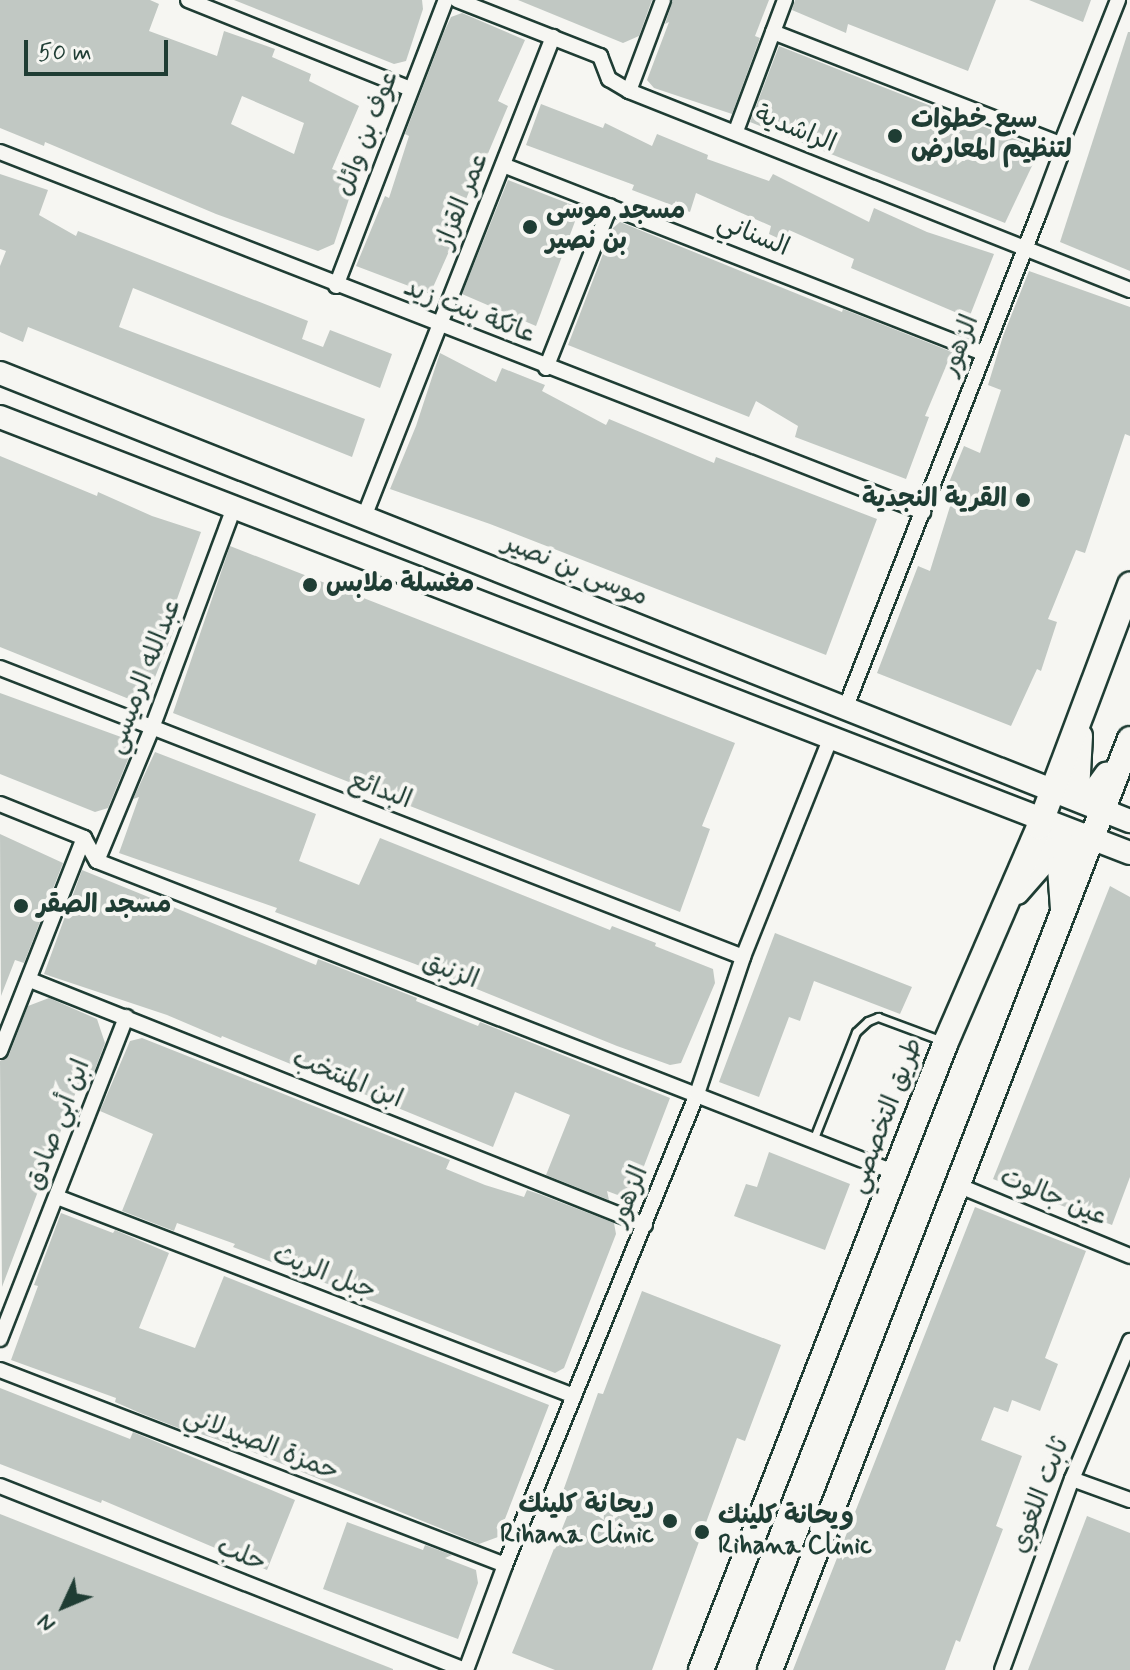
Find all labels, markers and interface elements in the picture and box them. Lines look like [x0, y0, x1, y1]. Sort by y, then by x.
scale bar [28, 24, 172, 74]
text: 50 m [38, 38, 92, 69]
street label: عوف بن وائل [330, 67, 406, 201]
street label: الراشدية [750, 100, 840, 160]
place label: سبع خطوات لتنظيم المعارض [911, 105, 1072, 166]
marker: سبع خطوات لتنظيم المعارض [886, 127, 904, 145]
street label: عمر القزاز [430, 149, 496, 253]
place label: مسجد موسى بن نصير [546, 196, 685, 258]
street label: السناني [712, 207, 794, 265]
marker: مسجد موسى بن نصير [521, 218, 539, 236]
street label: عاتكة بنت زيد [399, 273, 539, 351]
street label: الزهور [935, 311, 987, 381]
place label: القرية النجدية [862, 484, 1007, 516]
marker: القرية النجدية [1014, 491, 1032, 509]
street label: موسى بن نصير [498, 528, 652, 614]
place label: مغسلة ملابس [326, 569, 474, 601]
marker: مغسلة ملابس [301, 576, 319, 594]
street label: عبدالله الرميسي [101, 595, 189, 759]
street label: البدائع [344, 765, 416, 817]
place label: مسجد الصقر [37, 890, 171, 922]
marker: مسجد الصقر [12, 897, 30, 915]
street label: الزنبق [417, 947, 483, 997]
street label: طريق التخصصي [843, 1034, 931, 1198]
street label: ابن المنتخب [287, 1044, 407, 1116]
street label: ابن أبي صادق [20, 1055, 98, 1195]
street label: الزهور [604, 1162, 656, 1232]
street label: عين جالوت [995, 1162, 1111, 1234]
street label: جبل الريث [268, 1240, 380, 1308]
street label: حمزة الصيدلاني [179, 1401, 343, 1489]
street label: ثابت اللغوي [1005, 1434, 1077, 1558]
place label: ريحانة كلينك Rihana Clinic [500, 1490, 654, 1552]
place label: ويحانة كلينك Rihana Clinic [718, 1501, 872, 1562]
marker: ريحانة كلينك Rihana Clinic [661, 1512, 679, 1530]
marker: ويحانة كلينك Rihana Clinic [693, 1523, 711, 1541]
street label: حلب [212, 1532, 270, 1580]
north arrow [24, 1566, 104, 1646]
text: N [32, 1608, 62, 1638]

